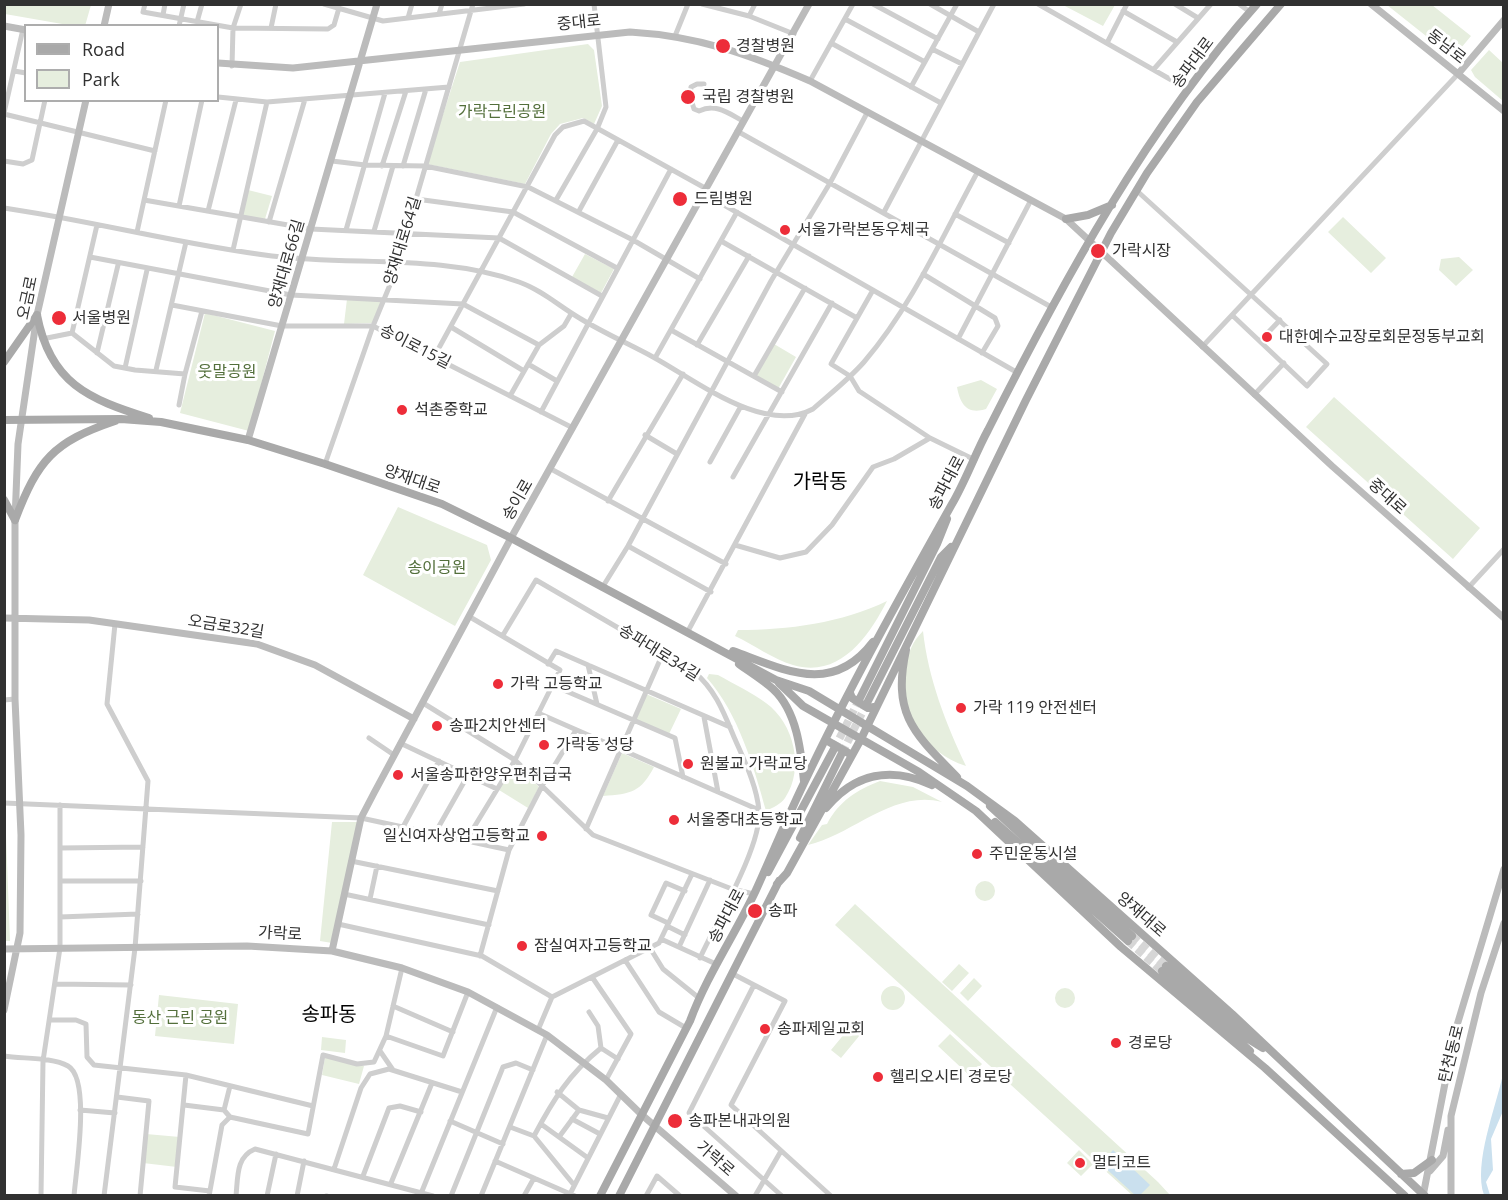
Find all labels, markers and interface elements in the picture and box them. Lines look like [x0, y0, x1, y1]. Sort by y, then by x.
street label: 중대로 [556, 11, 602, 35]
legend [24, 24, 219, 102]
street label: 동남로 [1423, 26, 1469, 68]
street label: 송파대로 [1168, 34, 1218, 92]
place label: 경찰병원 [736, 36, 795, 56]
text: Road [82, 37, 125, 61]
marker: 경찰병원 [714, 37, 732, 55]
text: Park [82, 67, 120, 91]
place label: 국립 경찰병원 [702, 87, 794, 107]
marker: 국립 경찰병원 [679, 88, 697, 106]
park label: 가락근린공원 [458, 102, 546, 122]
place label: 드림병원 [694, 189, 753, 209]
marker: 드림병원 [671, 190, 689, 208]
street label: 양재대로64길 [380, 194, 426, 288]
street label: 양재대로66길 [265, 217, 309, 311]
place label: 서울가락본동우체국 [797, 220, 929, 240]
marker: 서울가락본동우체국 [778, 223, 792, 237]
place label: 가락시장 [1112, 241, 1171, 261]
marker: 가락시장 [1089, 242, 1107, 260]
street label: 오금로 [14, 274, 42, 322]
place label: 서울병원 [72, 308, 131, 328]
marker: 서울병원 [50, 309, 68, 327]
street label: 송이로15길 [376, 321, 454, 373]
place label: 대한예수교장로회문정동부교회 [1279, 327, 1485, 347]
marker: 대한예수교장로회문정동부교회 [1260, 330, 1274, 344]
park label: 웃말공원 [198, 362, 256, 382]
place label: 석촌중학교 [414, 400, 488, 420]
marker: 석촌중학교 [395, 403, 409, 417]
street label: 송파대로 [925, 452, 969, 514]
street label: 양재대로 [381, 461, 443, 499]
district label: 가락동 [792, 470, 848, 494]
street label: 중대로 [1364, 475, 1410, 519]
street label: 송이로 [499, 476, 537, 524]
park label: 송이공원 [408, 558, 466, 578]
street label: 오금로32길 [186, 611, 266, 643]
street label: 송파대로34길 [615, 621, 703, 685]
place label: 가락 고등학교 [510, 674, 602, 694]
marker: 가락 고등학교 [491, 677, 505, 691]
place label: 가락 119 안전센터 [973, 698, 1097, 718]
marker: 가락 119 안전센터 [954, 701, 968, 715]
place label: 송파2치안센터 [449, 716, 546, 736]
marker: 송파2치안센터 [430, 719, 444, 733]
place label: 가락동 성당 [556, 735, 634, 755]
marker: 가락동 성당 [537, 738, 551, 752]
place label: 원불교 가락교당 [700, 754, 807, 774]
marker: 원불교 가락교당 [681, 757, 695, 771]
place label: 서울송파한양우편취급국 [410, 765, 572, 785]
marker: 서울송파한양우편취급국 [391, 768, 405, 782]
place label: 서울중대초등학교 [686, 810, 804, 830]
marker: 서울중대초등학교 [667, 813, 681, 827]
place label: 일신여자상업고등학교 [383, 826, 530, 846]
marker: 일신여자상업고등학교 [535, 829, 549, 843]
place label: 주민운동시설 [989, 844, 1077, 864]
marker: 주민운동시설 [970, 847, 984, 861]
street label: 송파대로 [705, 885, 749, 947]
street label: 양재대로 [1112, 888, 1170, 942]
place label: 송파 [768, 901, 797, 921]
marker: 송파 [746, 902, 764, 920]
street label: 가락로 [257, 923, 303, 945]
place label: 잠실여자고등학교 [534, 936, 652, 956]
marker: 잠실여자고등학교 [515, 939, 529, 953]
district label: 송파동 [301, 1003, 357, 1027]
park label: 동산 근린 공원 [132, 1008, 228, 1028]
place label: 송파제일교회 [777, 1019, 865, 1039]
marker: 송파제일교회 [758, 1022, 772, 1036]
street label: 탄천동로 [1436, 1023, 1468, 1085]
place label: 경로당 [1128, 1033, 1172, 1053]
marker: 경로당 [1109, 1036, 1123, 1050]
place label: 헬리오시티 경로당 [890, 1067, 1012, 1087]
marker: 헬리오시티 경로당 [871, 1070, 885, 1084]
place label: 송파본내과의원 [688, 1111, 791, 1131]
marker: 송파본내과의원 [666, 1112, 684, 1130]
street label: 가락로 [692, 1137, 738, 1181]
place label: 멀티코트 [1092, 1153, 1151, 1173]
marker: 멀티코트 [1073, 1156, 1087, 1170]

